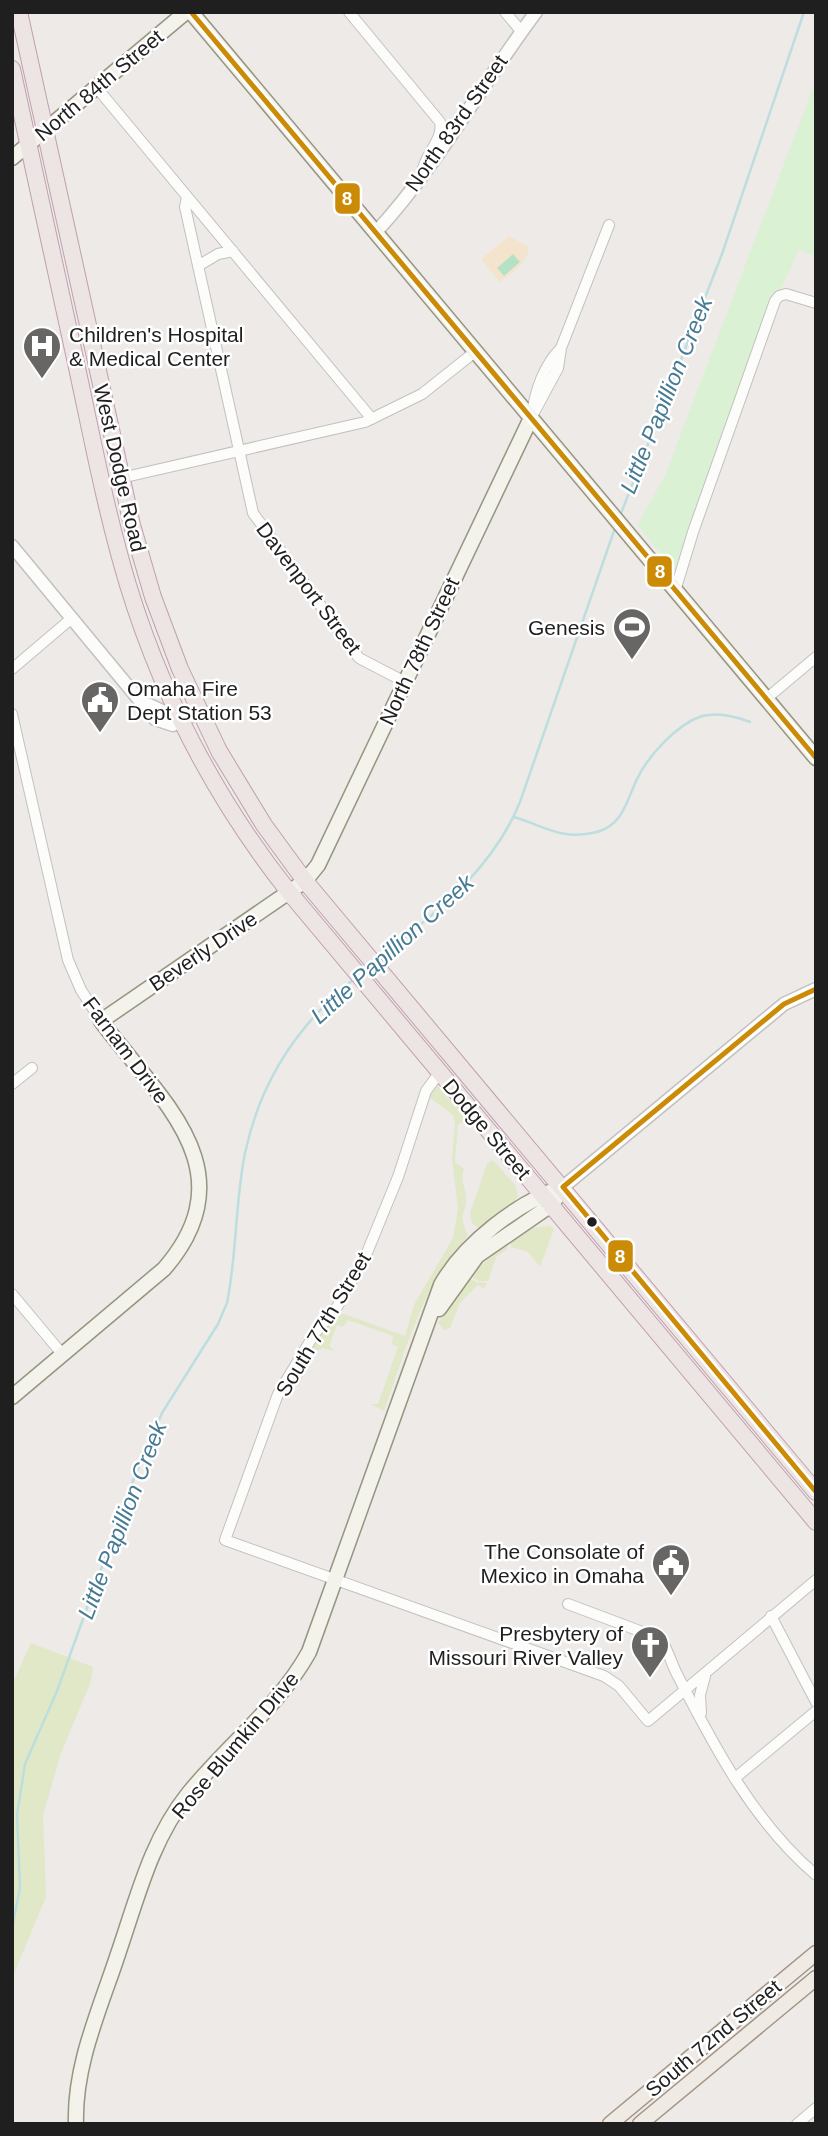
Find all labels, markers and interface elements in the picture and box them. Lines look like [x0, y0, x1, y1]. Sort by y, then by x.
street label: North 84th Street [30, 25, 168, 145]
street label: North 83rd Street [400, 50, 512, 196]
line badge: 8 [334, 182, 361, 215]
text: 8 [342, 188, 352, 209]
water label: Little Papillion Creek [615, 292, 718, 497]
place label: Children's Hospital & Medical Center [69, 323, 243, 370]
hospital icon: Children's Hospital & Medical Center [21, 325, 63, 380]
street label: West Dodge Road [90, 382, 150, 554]
street label: Davenport Street [252, 518, 366, 658]
line badge: 8 [646, 555, 673, 588]
text: 8 [655, 561, 665, 582]
street label: North 78th Street [375, 574, 463, 728]
sports icon: Genesis [611, 606, 653, 661]
place label: Genesis [528, 616, 605, 639]
place label: Omaha Fire Dept Station 53 [127, 677, 272, 724]
public building icon: Omaha Fire Dept Station 53 [79, 679, 121, 734]
water label: Little Papillion Creek [305, 868, 480, 1029]
street label: Beverly Drive [145, 907, 261, 995]
street label: Farnam Drive [79, 992, 173, 1108]
street label: Dodge Street [438, 1074, 536, 1184]
unlabelled marker [585, 1215, 599, 1229]
line badge: 8 [607, 1239, 634, 1273]
text: 8 [615, 1246, 625, 1267]
street label: South 77th Street [271, 1248, 375, 1400]
water label: Little Papillion Creek [72, 1416, 172, 1623]
place label: The Consolate of Mexico in Omaha [481, 1540, 644, 1587]
public building icon: The Consolate of Mexico in Omaha [650, 1542, 692, 1597]
place label: Presbytery of Missouri River Valley [429, 1622, 623, 1669]
church icon: Presbytery of Missouri River Valley [629, 1624, 671, 1679]
street label: Rose Blumkin Drive [167, 1667, 303, 1823]
street label: South 72nd Street [641, 1975, 785, 2101]

